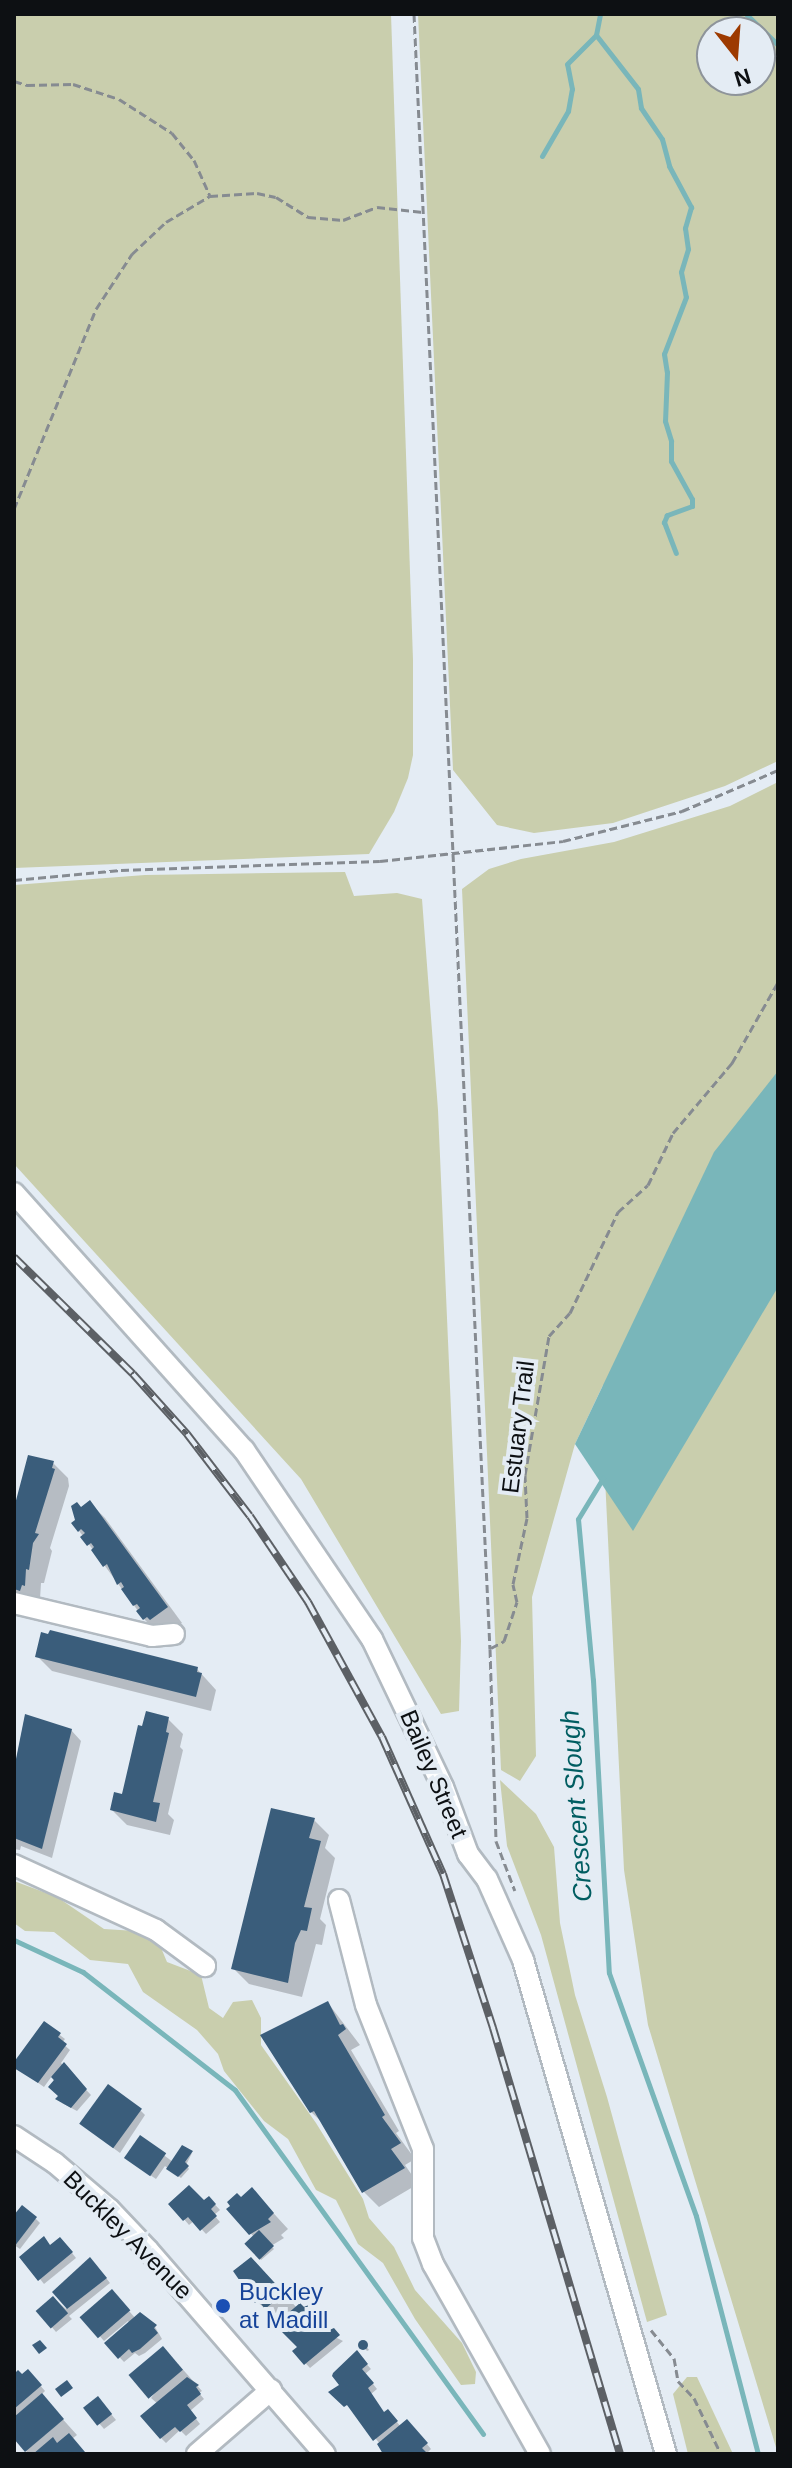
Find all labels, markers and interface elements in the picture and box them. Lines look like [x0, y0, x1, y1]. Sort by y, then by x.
north arrow [696, 16, 776, 96]
text: N [731, 63, 754, 92]
street label: Estuary Trail [496, 1359, 540, 1495]
street label: Bailey Street [394, 1706, 474, 1842]
water label: Crescent Slough [555, 1709, 599, 1903]
street label: Buckley Avenue [57, 2164, 199, 2306]
place label: Buckley at Madill [239, 2278, 328, 2334]
marker: Buckley at Madill [214, 2297, 232, 2315]

